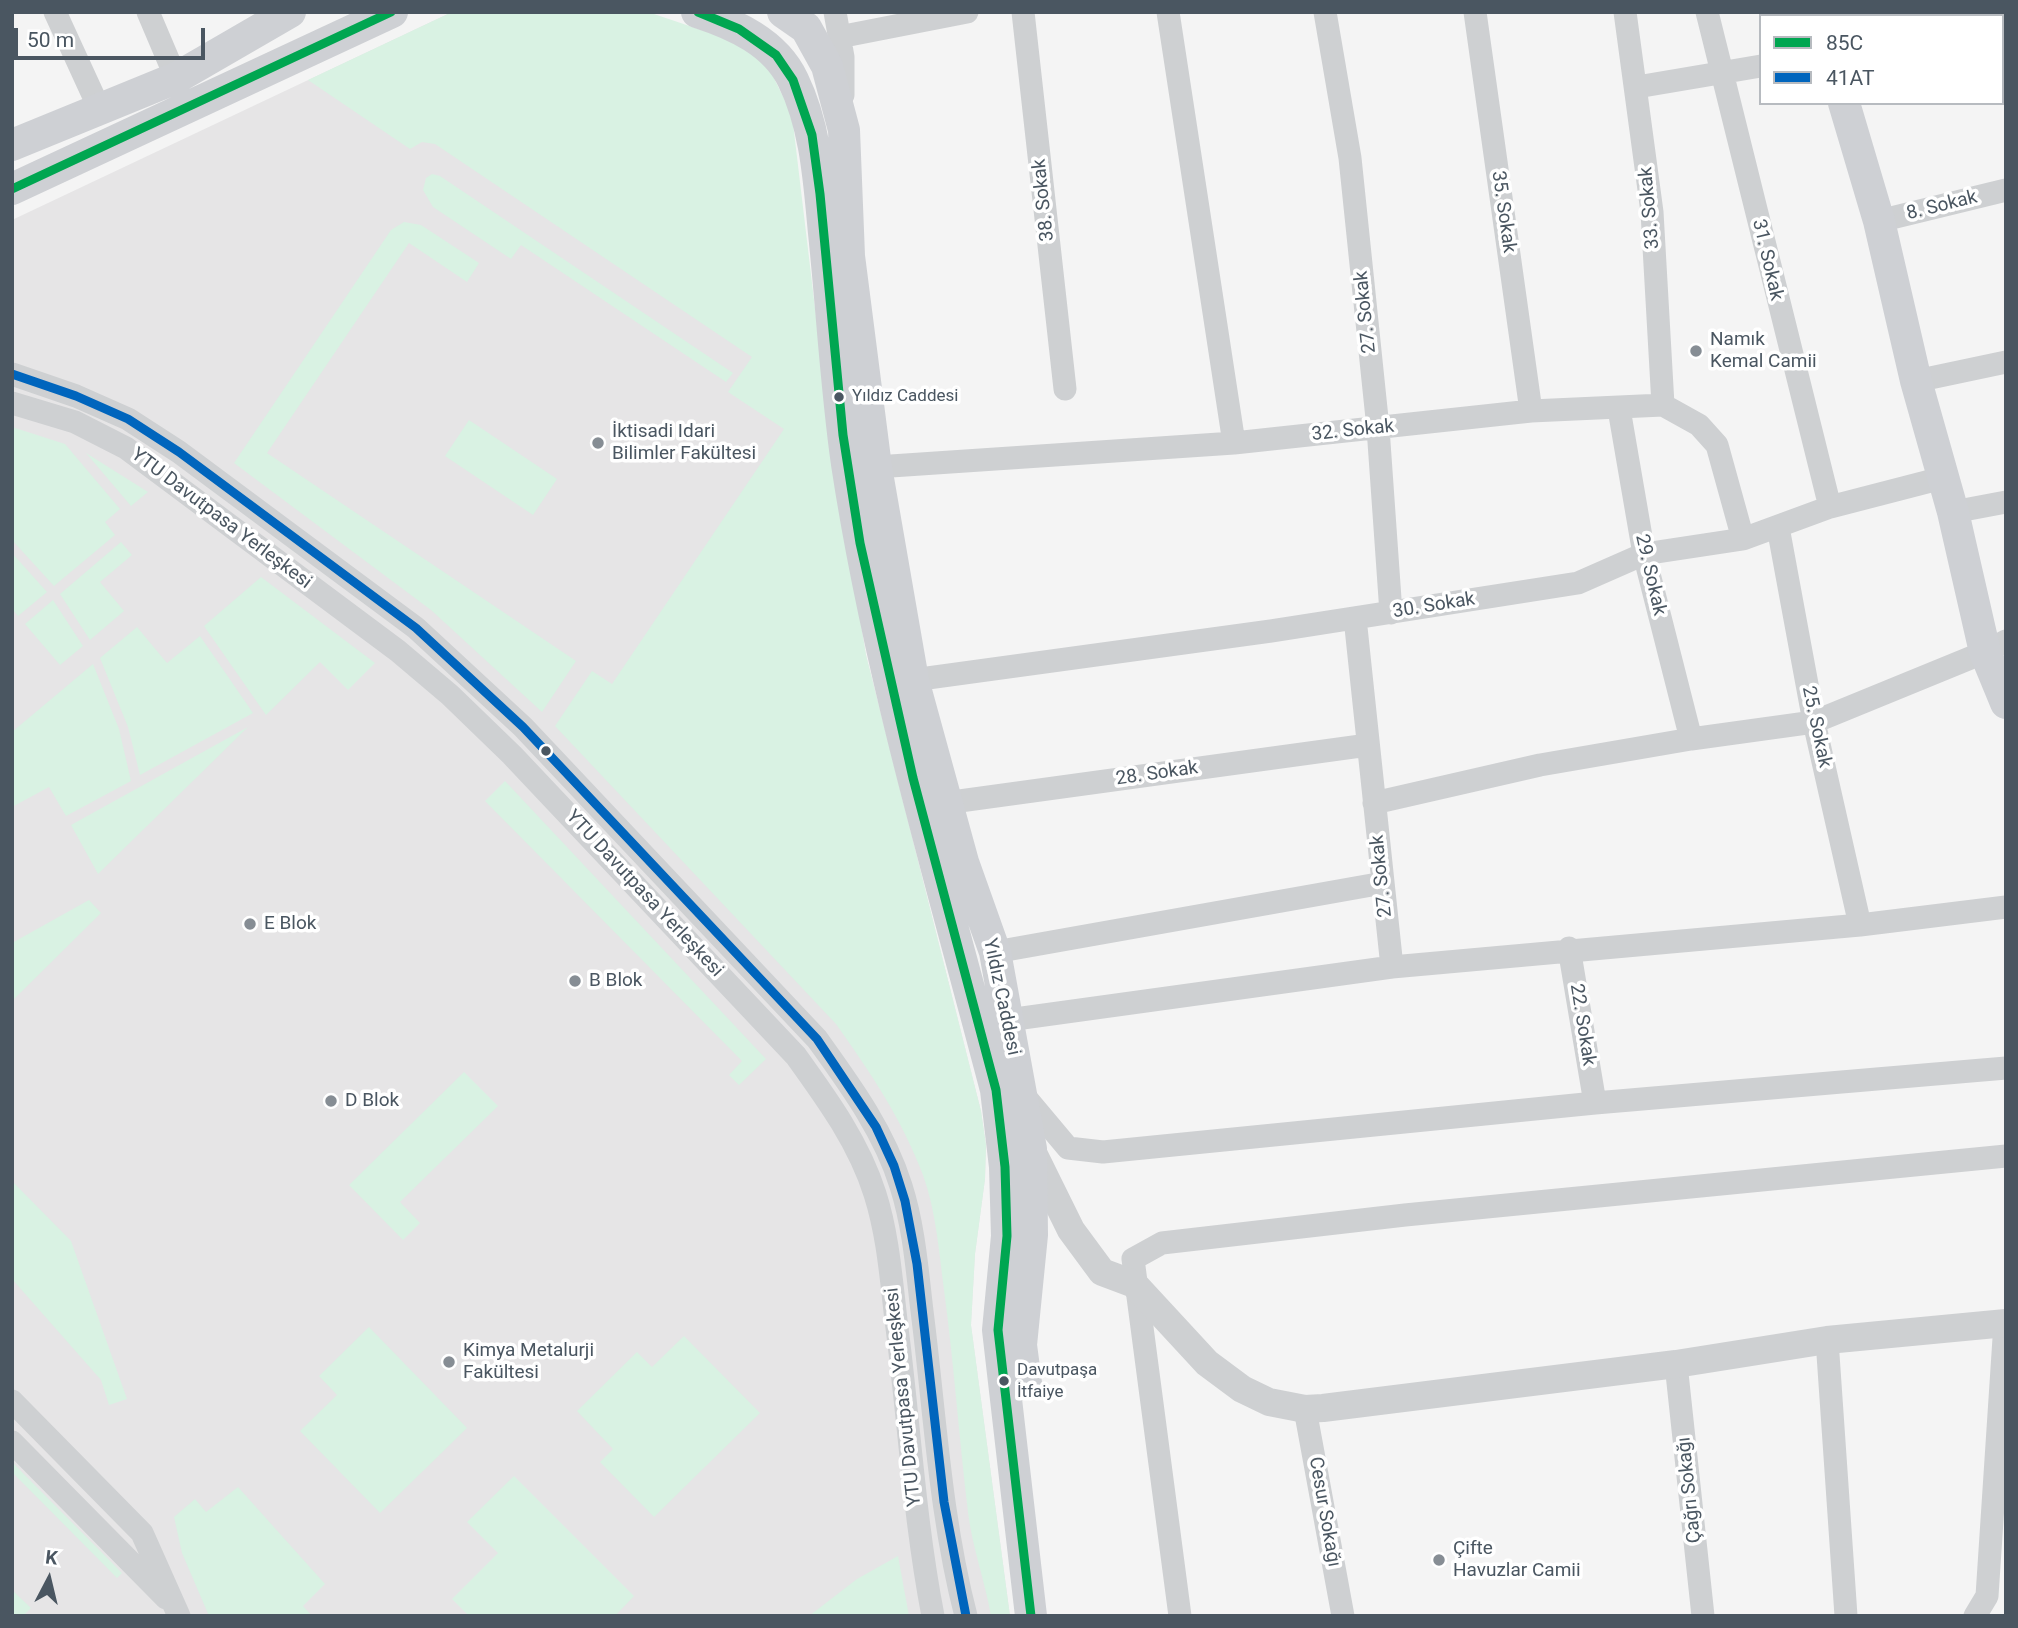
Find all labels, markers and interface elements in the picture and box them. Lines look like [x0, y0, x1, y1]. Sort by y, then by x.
scale bar [18, 14, 208, 58]
legend [1759, 14, 2004, 105]
text: 50 m [27, 28, 74, 52]
text: 85C [1826, 31, 1863, 55]
text: 41AT [1826, 66, 1875, 90]
street label: 38. Sokak [1028, 158, 1060, 242]
street label: 33. Sokak [1635, 166, 1665, 250]
street label: 35. Sokak [1486, 169, 1520, 255]
street label: 8. Sokak [1904, 186, 1980, 226]
street label: 31. Sokak [1747, 217, 1787, 303]
street label: 27. Sokak [1350, 270, 1382, 354]
place label: Namık Kemal Camii [1710, 329, 1817, 373]
marker: Namık Kemal Camii [1688, 343, 1704, 359]
place label: Yıldız Caddesi [852, 387, 958, 407]
marker: Yıldız Caddesi [832, 390, 846, 404]
street label: 32. Sokak [1311, 415, 1395, 447]
place label: İktisadi Idari Bilimler Fakültesi [612, 421, 756, 465]
marker: İktisadi Idari Bilimler Fakültesi [590, 435, 606, 451]
street label: YTU Davutpasa Yerleşkesi [126, 444, 316, 594]
street label: 29. Sokak [1630, 532, 1670, 618]
street label: 30. Sokak [1391, 588, 1477, 624]
street label: 25. Sokak [1796, 684, 1836, 770]
unlabelled marker [539, 744, 553, 758]
street label: 28. Sokak [1114, 757, 1200, 791]
street label: YTU Davutpasa Yerleşkesi [561, 806, 727, 982]
street label: 27. Sokak [1366, 834, 1398, 918]
place label: E Blok [264, 913, 316, 935]
marker: E Blok [242, 916, 258, 932]
street label: Yıldız Caddesi [977, 936, 1025, 1058]
place label: B Blok [589, 970, 642, 992]
marker: B Blok [567, 973, 583, 989]
street label: 22. Sokak [1564, 982, 1600, 1068]
place label: D Blok [345, 1090, 399, 1112]
marker: D Blok [323, 1093, 339, 1109]
street label: YTU Davutpasa Yerleşkesi [881, 1286, 927, 1508]
place label: Kimya Metalurji Fakültesi [463, 1340, 594, 1384]
marker: Kimya Metalurji Fakültesi [441, 1354, 457, 1370]
place label: Davutpaşa İtfaiye [1017, 1361, 1097, 1401]
marker: Davutpaşa İtfaiye [997, 1374, 1011, 1388]
street label: Çağrı Sokağı [1673, 1436, 1707, 1544]
street label: Cesur Sokağı [1303, 1455, 1345, 1569]
place label: Çifte Havuzlar Camii [1453, 1538, 1581, 1582]
north arrow [14, 1544, 84, 1614]
text: K [44, 1546, 59, 1570]
marker: Çifte Havuzlar Camii [1431, 1552, 1447, 1568]

